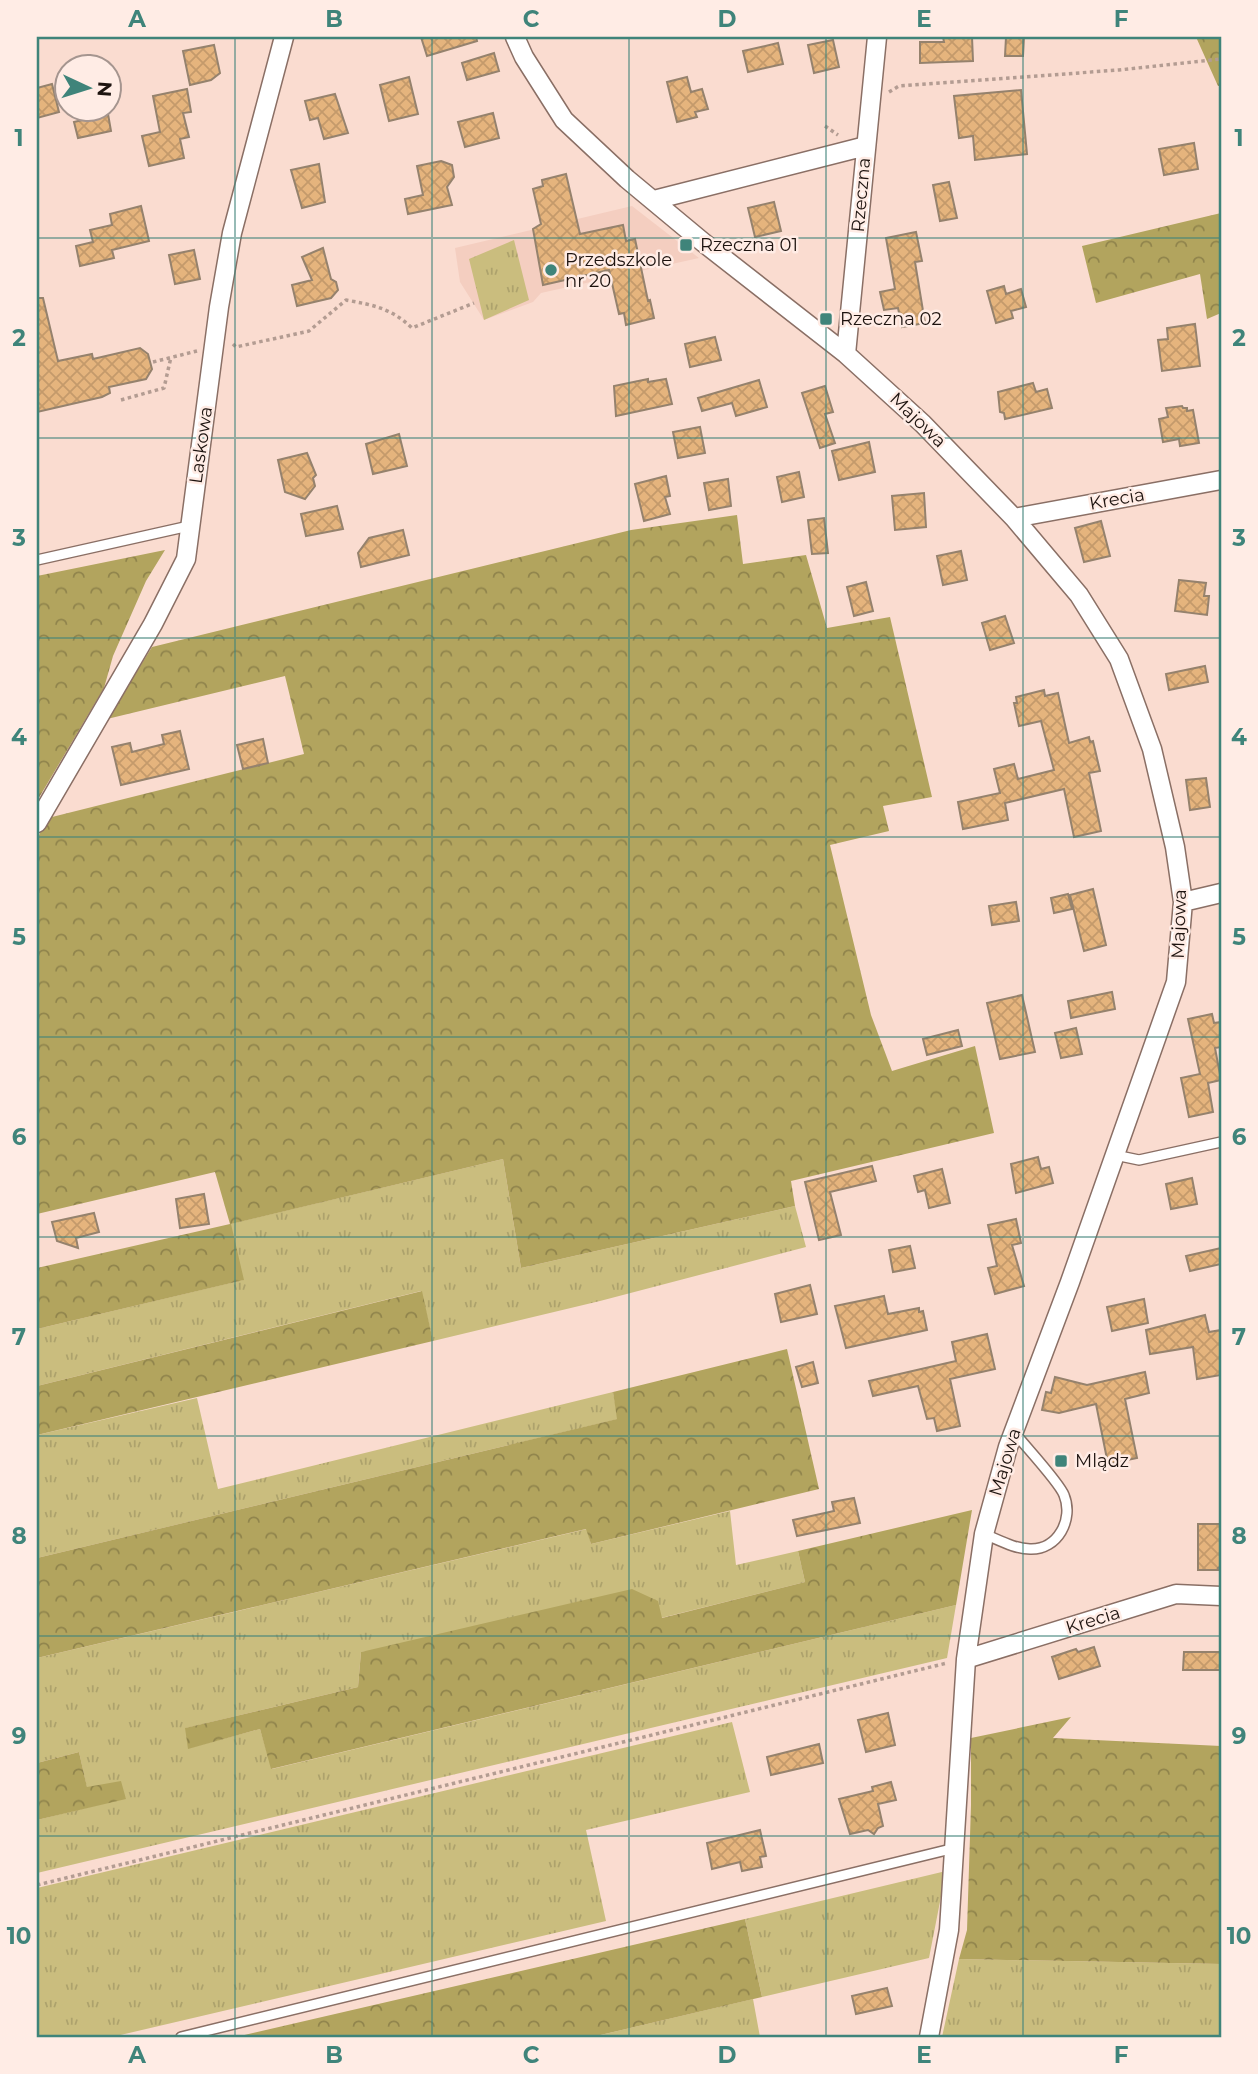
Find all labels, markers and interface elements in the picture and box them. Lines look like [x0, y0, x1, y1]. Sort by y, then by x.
text: A [127, 5, 146, 33]
text: B [325, 5, 343, 33]
text: C [523, 5, 540, 33]
text: D [718, 5, 737, 33]
text: E [916, 5, 932, 33]
text: F [1114, 5, 1129, 33]
north arrow [52, 52, 122, 122]
text: N [92, 81, 116, 98]
text: 1 [14, 124, 24, 152]
text: 1 [1234, 124, 1244, 152]
street label: Rzeczna [847, 157, 875, 233]
place label: Rzeczna 01 [700, 234, 798, 256]
marker: Rzeczna 01 [678, 237, 694, 253]
place label: Przedszkole nr 20 [565, 249, 672, 292]
marker: Przedszkole nr 20 [543, 262, 559, 278]
place label: Rzeczna 02 [840, 308, 942, 330]
marker: Rzeczna 02 [818, 311, 834, 327]
text: 2 [12, 324, 26, 352]
text: 2 [1232, 324, 1246, 352]
street label: Majowa [885, 388, 951, 452]
street label: Laskowa [185, 405, 217, 485]
street label: Krecia [1088, 483, 1146, 515]
text: 3 [11, 524, 26, 552]
text: 3 [1231, 524, 1246, 552]
text: 4 [11, 723, 27, 751]
text: 4 [1231, 723, 1247, 751]
street label: Majowa [1167, 889, 1191, 959]
text: 5 [12, 923, 26, 951]
text: 5 [1232, 923, 1246, 951]
text: 6 [12, 1123, 27, 1151]
text: 6 [1232, 1123, 1247, 1151]
text: 7 [12, 1323, 26, 1351]
text: 7 [1232, 1323, 1246, 1351]
street label: Majowa [984, 1425, 1026, 1499]
place label: Mlądz [1075, 1450, 1129, 1472]
marker: Mlądz [1053, 1453, 1069, 1469]
text: 8 [11, 1522, 27, 1550]
text: 8 [1231, 1522, 1247, 1550]
street label: Krecia [1063, 1601, 1123, 1639]
text: 9 [12, 1722, 26, 1750]
text: 9 [1232, 1722, 1246, 1750]
text: 10 [7, 1922, 31, 1950]
text: 10 [1227, 1922, 1251, 1950]
text: A [127, 2041, 146, 2069]
text: B [325, 2041, 343, 2069]
text: C [523, 2041, 540, 2069]
text: D [718, 2041, 737, 2069]
text: E [916, 2041, 932, 2069]
text: F [1114, 2041, 1129, 2069]

